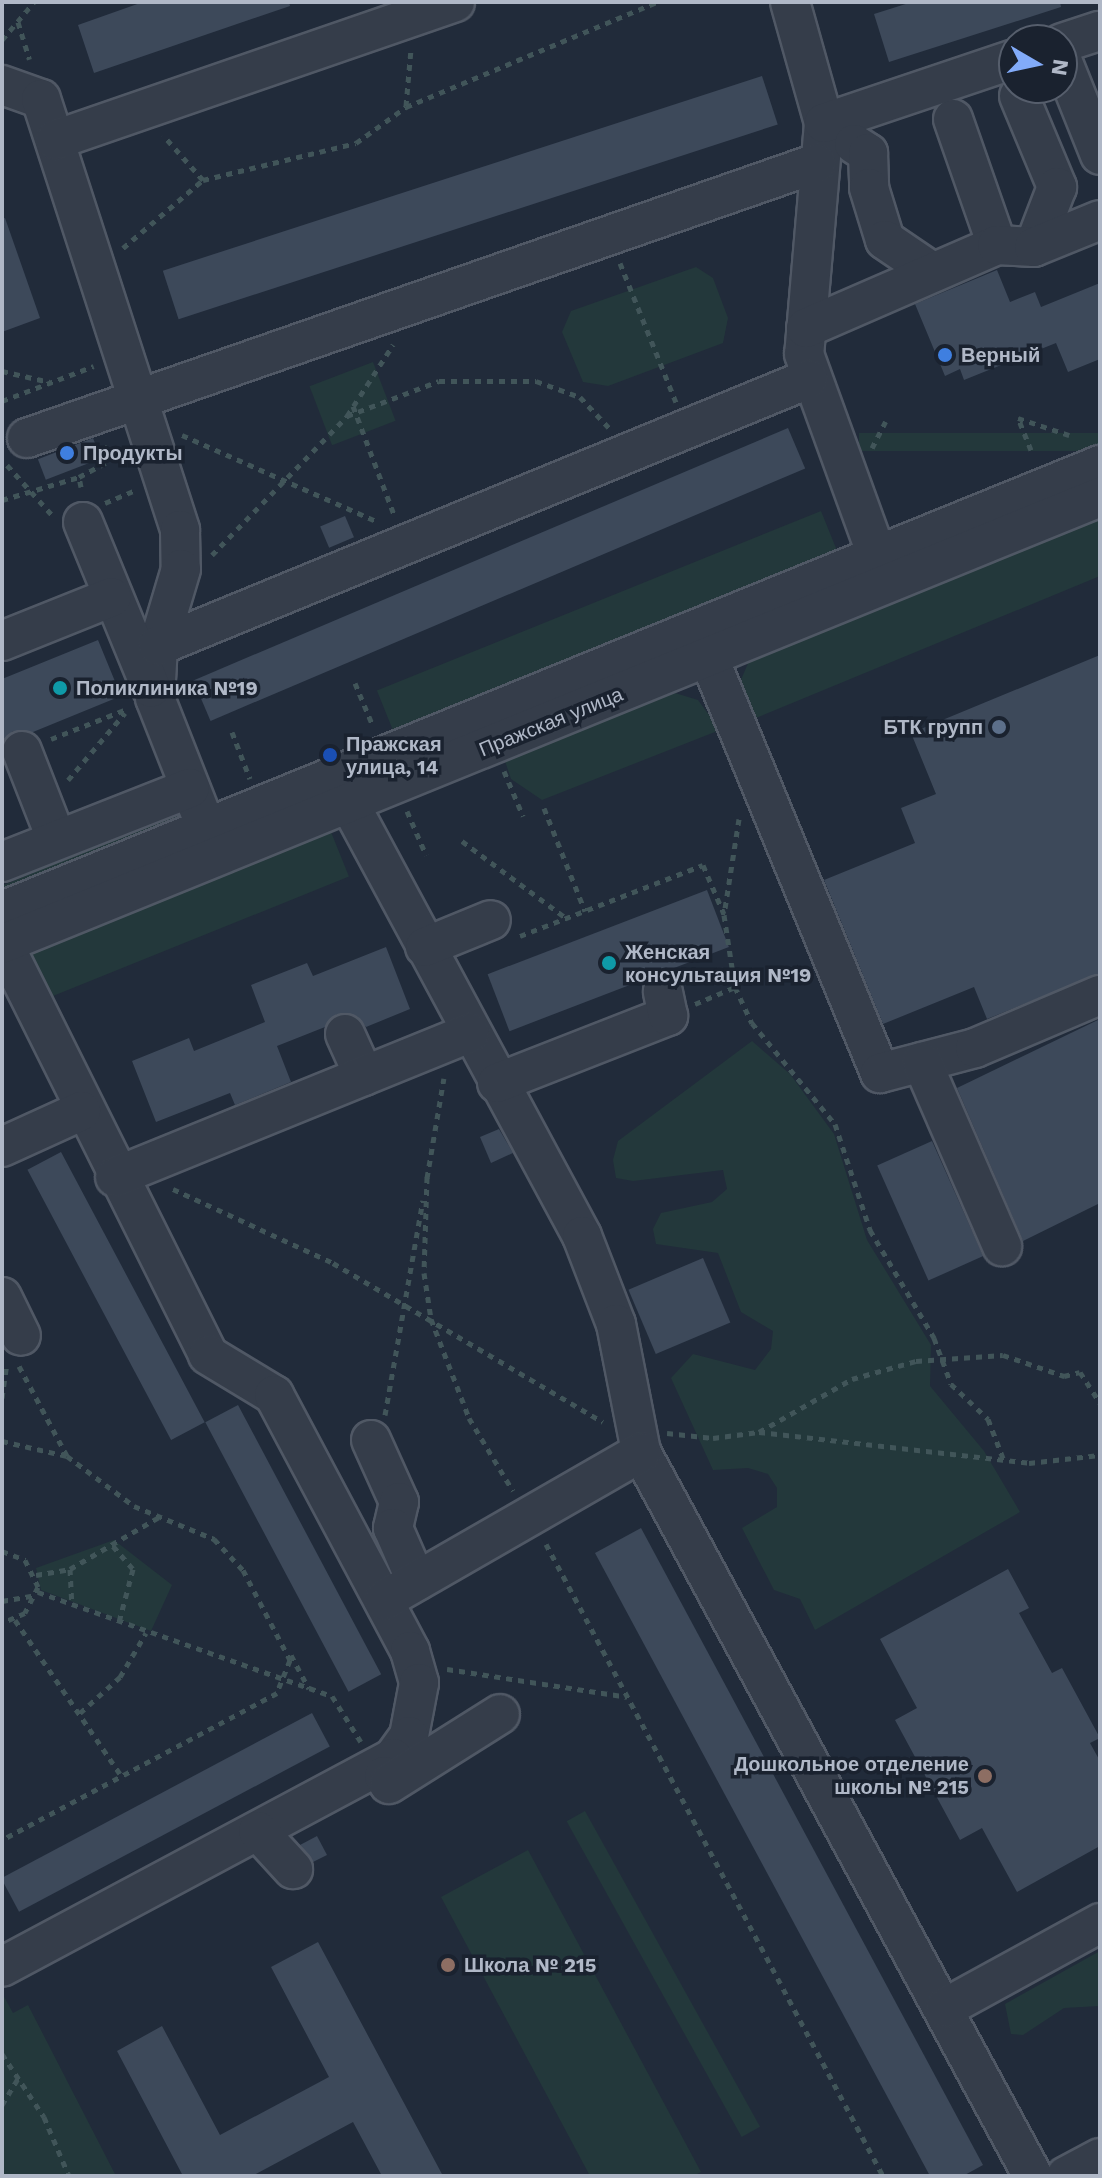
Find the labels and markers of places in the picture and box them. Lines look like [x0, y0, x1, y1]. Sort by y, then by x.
place label: Верный [961, 343, 1040, 367]
marker: Верный [936, 346, 954, 364]
place label: Продукты [83, 441, 182, 465]
marker: Продукты [58, 444, 76, 462]
place label: Поликлиника №19 [76, 676, 258, 700]
marker: Поликлиника №19 [51, 679, 69, 697]
place label: БТК групп [883, 715, 983, 739]
marker: БТК групп [990, 718, 1008, 736]
place label: Пражская улица, 14 [346, 732, 442, 779]
marker: Пражская улица, 14 [321, 746, 339, 764]
place label: Женская консультация №19 [625, 940, 811, 987]
marker: Женская консультация №19 [600, 954, 618, 972]
place label: Дошкольное отделение школы № 215 [734, 1752, 969, 1799]
marker: Дошкольное отделение школы № 215 [976, 1767, 994, 1785]
place label: Школа № 215 [464, 1953, 596, 1977]
marker: Школа № 215 [439, 1956, 457, 1974]

